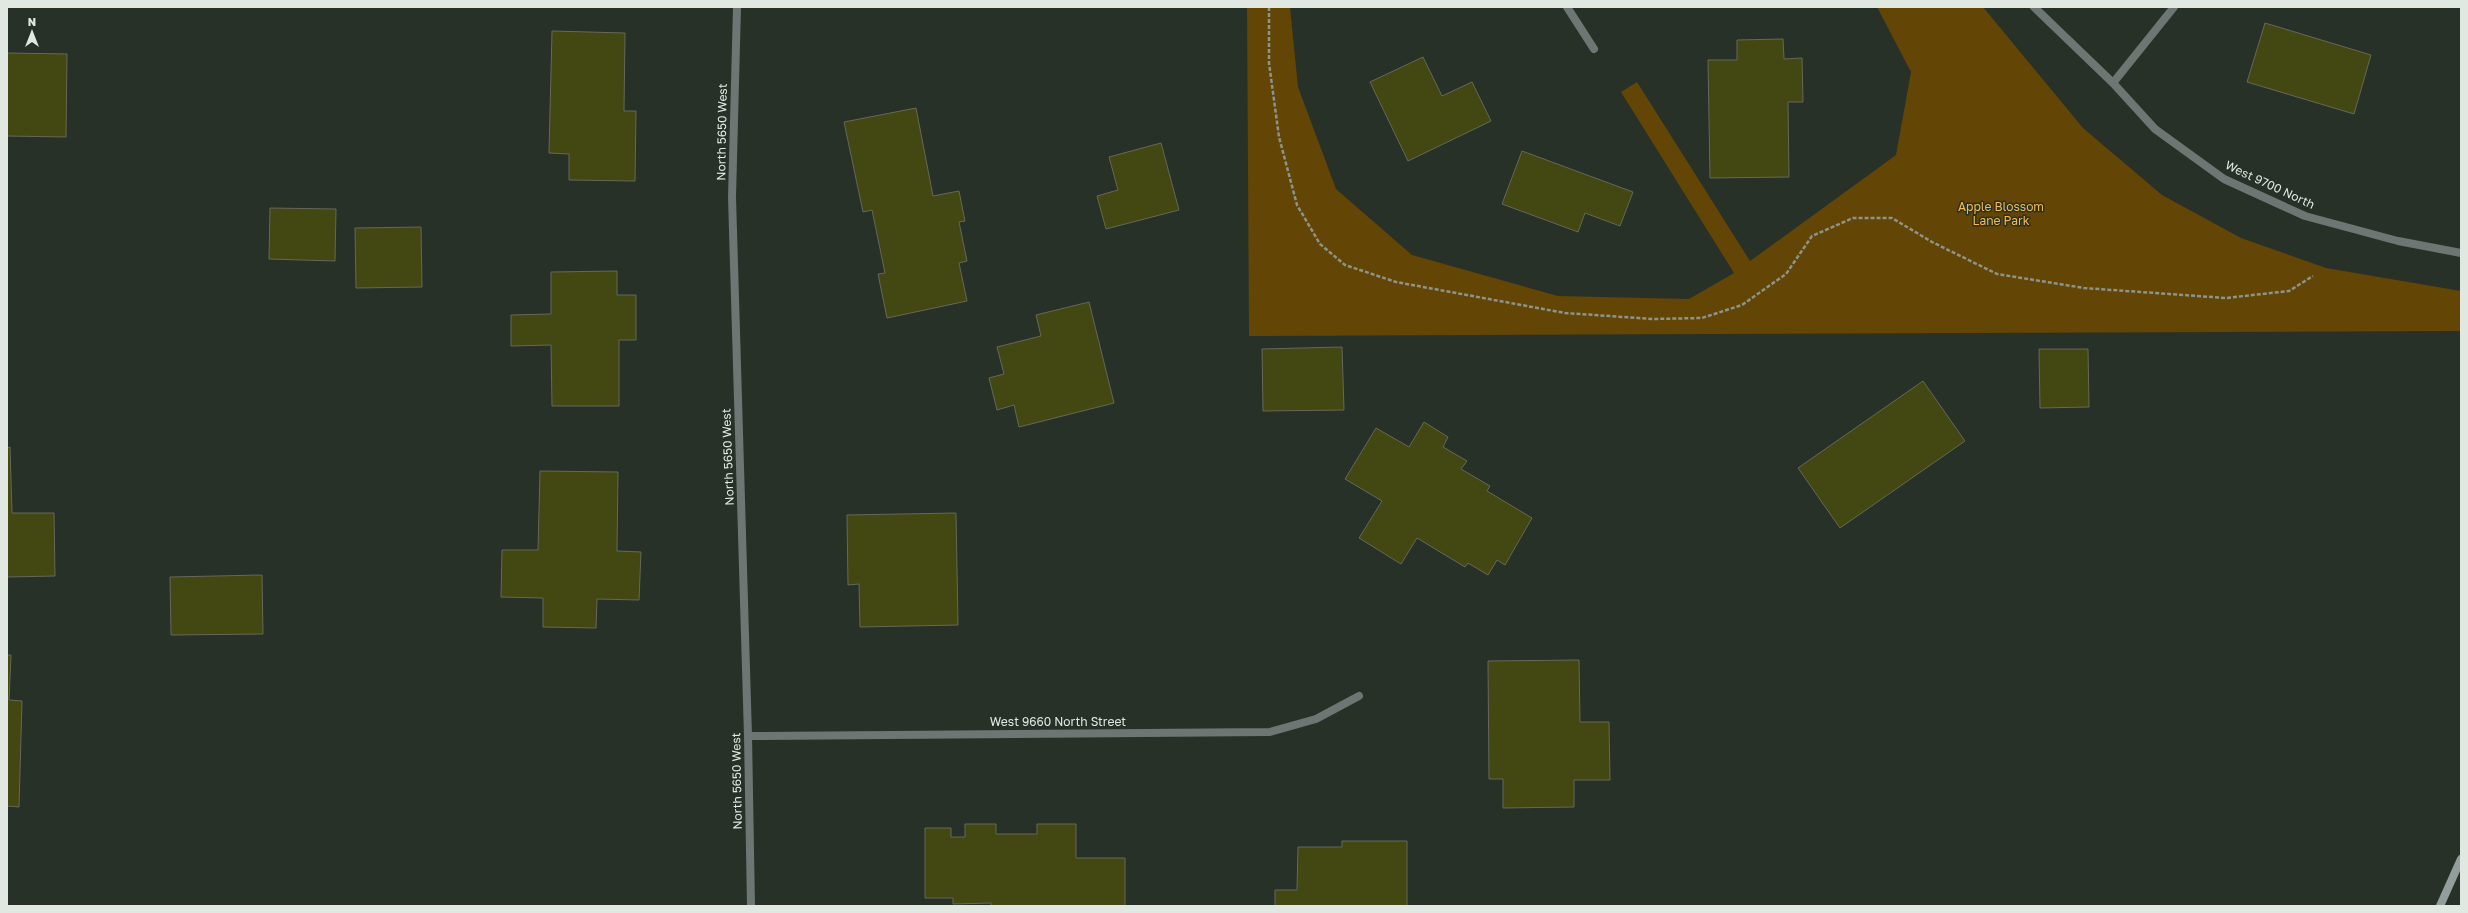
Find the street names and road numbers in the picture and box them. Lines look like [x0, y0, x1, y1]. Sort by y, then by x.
street label: North 5650 West [713, 83, 730, 181]
street label: West 9700 North [2223, 157, 2317, 212]
street label: North 5650 West [718, 408, 737, 506]
street label: West 9660 North Street [990, 714, 1126, 729]
street label: North 5650 West [728, 732, 745, 830]

